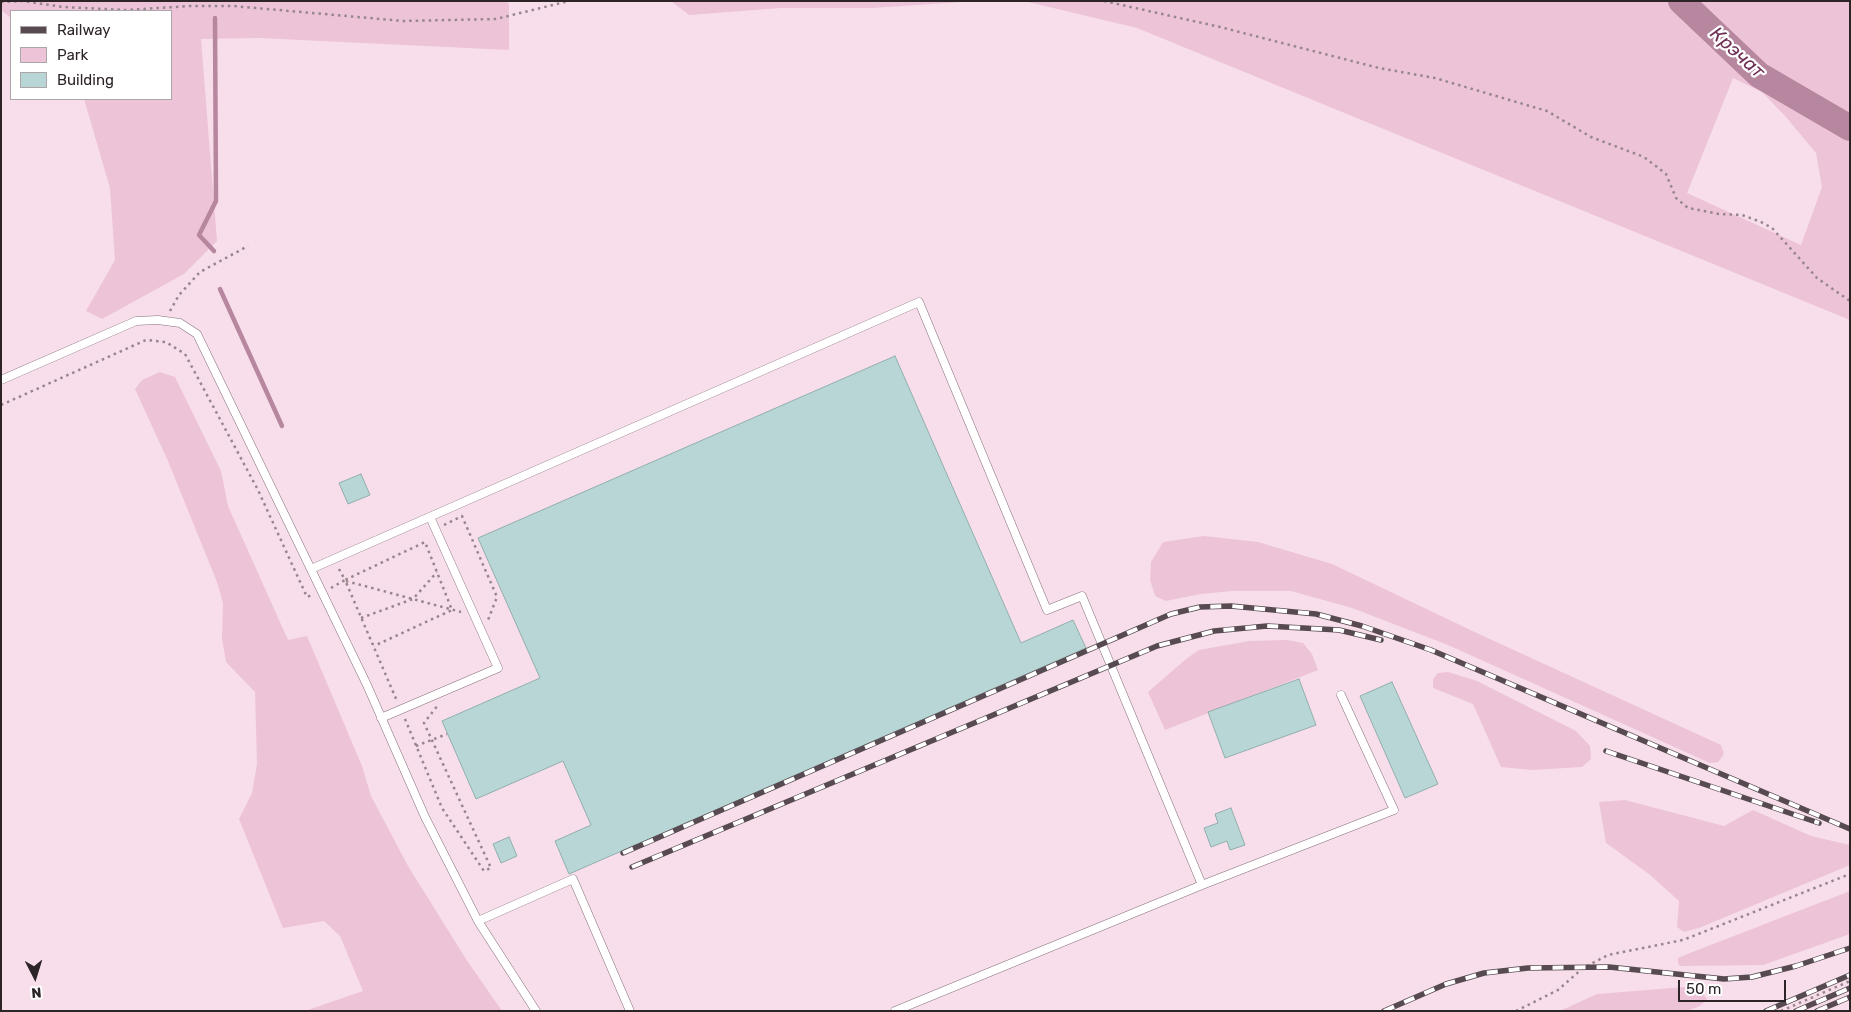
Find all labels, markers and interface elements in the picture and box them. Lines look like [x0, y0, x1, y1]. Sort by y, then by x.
legend [10, 10, 172, 100]
text: Railway [57, 21, 111, 39]
water label: Крэчат [1705, 23, 1769, 83]
text: Park [57, 46, 88, 64]
text: Building [57, 71, 114, 89]
north arrow [10, 952, 60, 1002]
scale bar [1681, 970, 1788, 1002]
text: 50 m [1686, 980, 1721, 998]
text: N [31, 984, 42, 1001]

